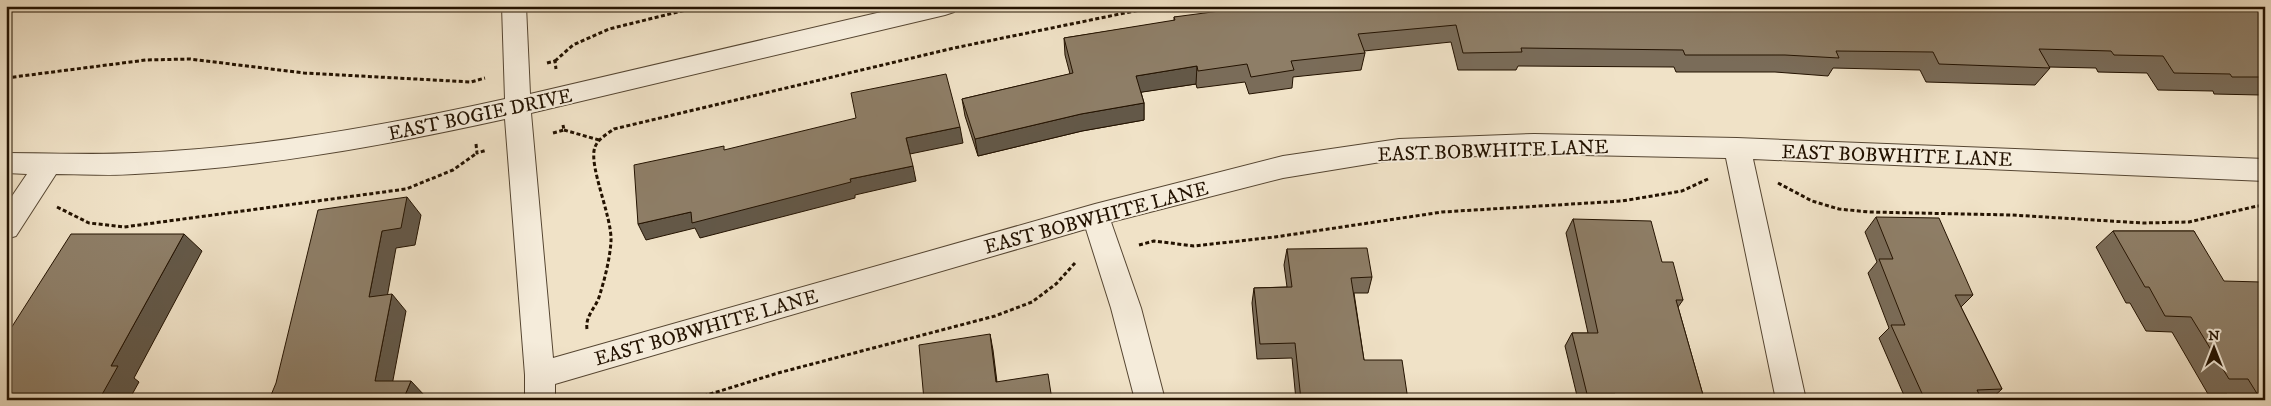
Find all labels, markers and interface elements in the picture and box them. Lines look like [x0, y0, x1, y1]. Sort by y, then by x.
street label: EAST BOGIE DRIVE [386, 84, 575, 147]
street label: EAST BOBWHITE LANE [1377, 135, 1609, 168]
street label: EAST BOBWHITE LANE [1781, 140, 2013, 173]
street label: EAST BOBWHITE LANE [982, 176, 1211, 260]
street label: EAST BOBWHITE LANE [592, 285, 821, 372]
north arrow [2188, 324, 2238, 374]
text: N [2208, 327, 2220, 345]

